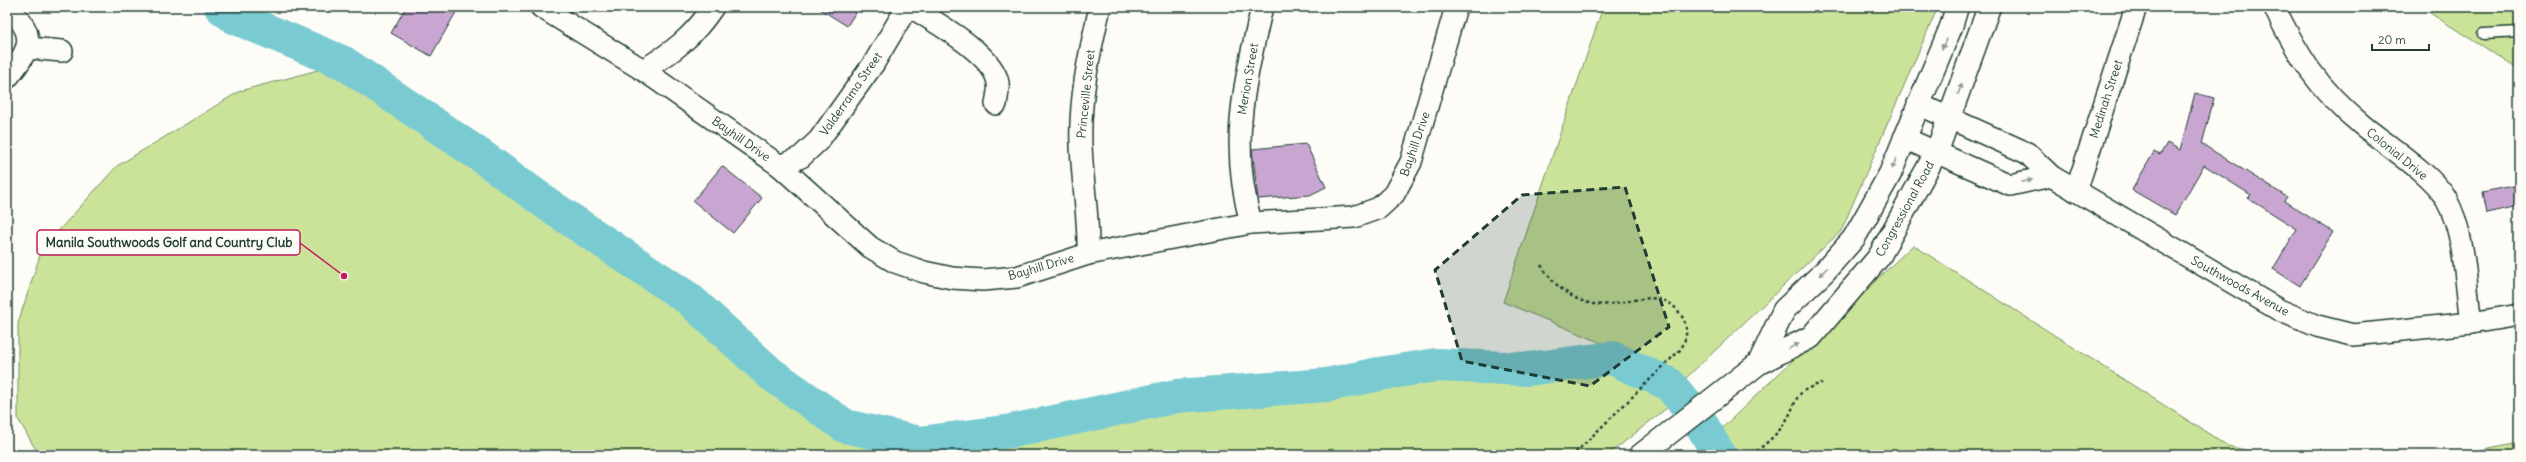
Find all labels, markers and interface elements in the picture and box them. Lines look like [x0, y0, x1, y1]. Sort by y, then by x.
scale bar [2372, 26, 2429, 52]
text: 20 m [2378, 32, 2406, 47]
one-way arrow [1941, 38, 1947, 49]
street label: Merion Street [1234, 42, 1261, 116]
street label: Valderrama Street [816, 49, 885, 138]
street label: Princeville Street [1073, 49, 1098, 139]
street label: Medinah Street [2086, 58, 2125, 140]
one-way arrow [1958, 83, 1964, 95]
street label: Bayhill Drive [1396, 109, 1433, 178]
street label: Bayhill Drive [709, 113, 773, 164]
street label: Colonial Drive [2364, 124, 2431, 183]
street label: Congressional Road [1872, 158, 1937, 259]
one-way arrow [1890, 158, 1896, 170]
one-way arrow [2020, 178, 2033, 184]
callout: Manila Southwoods Golf and Country Club [37, 230, 300, 255]
text: Manila Southwoods Golf and Country Club [46, 234, 292, 251]
street label: Bayhill Drive [1006, 250, 1075, 283]
street label: Southwoods Avenue [2189, 252, 2292, 319]
one-way arrow [1819, 267, 1828, 277]
one-way arrow [1788, 343, 1799, 349]

